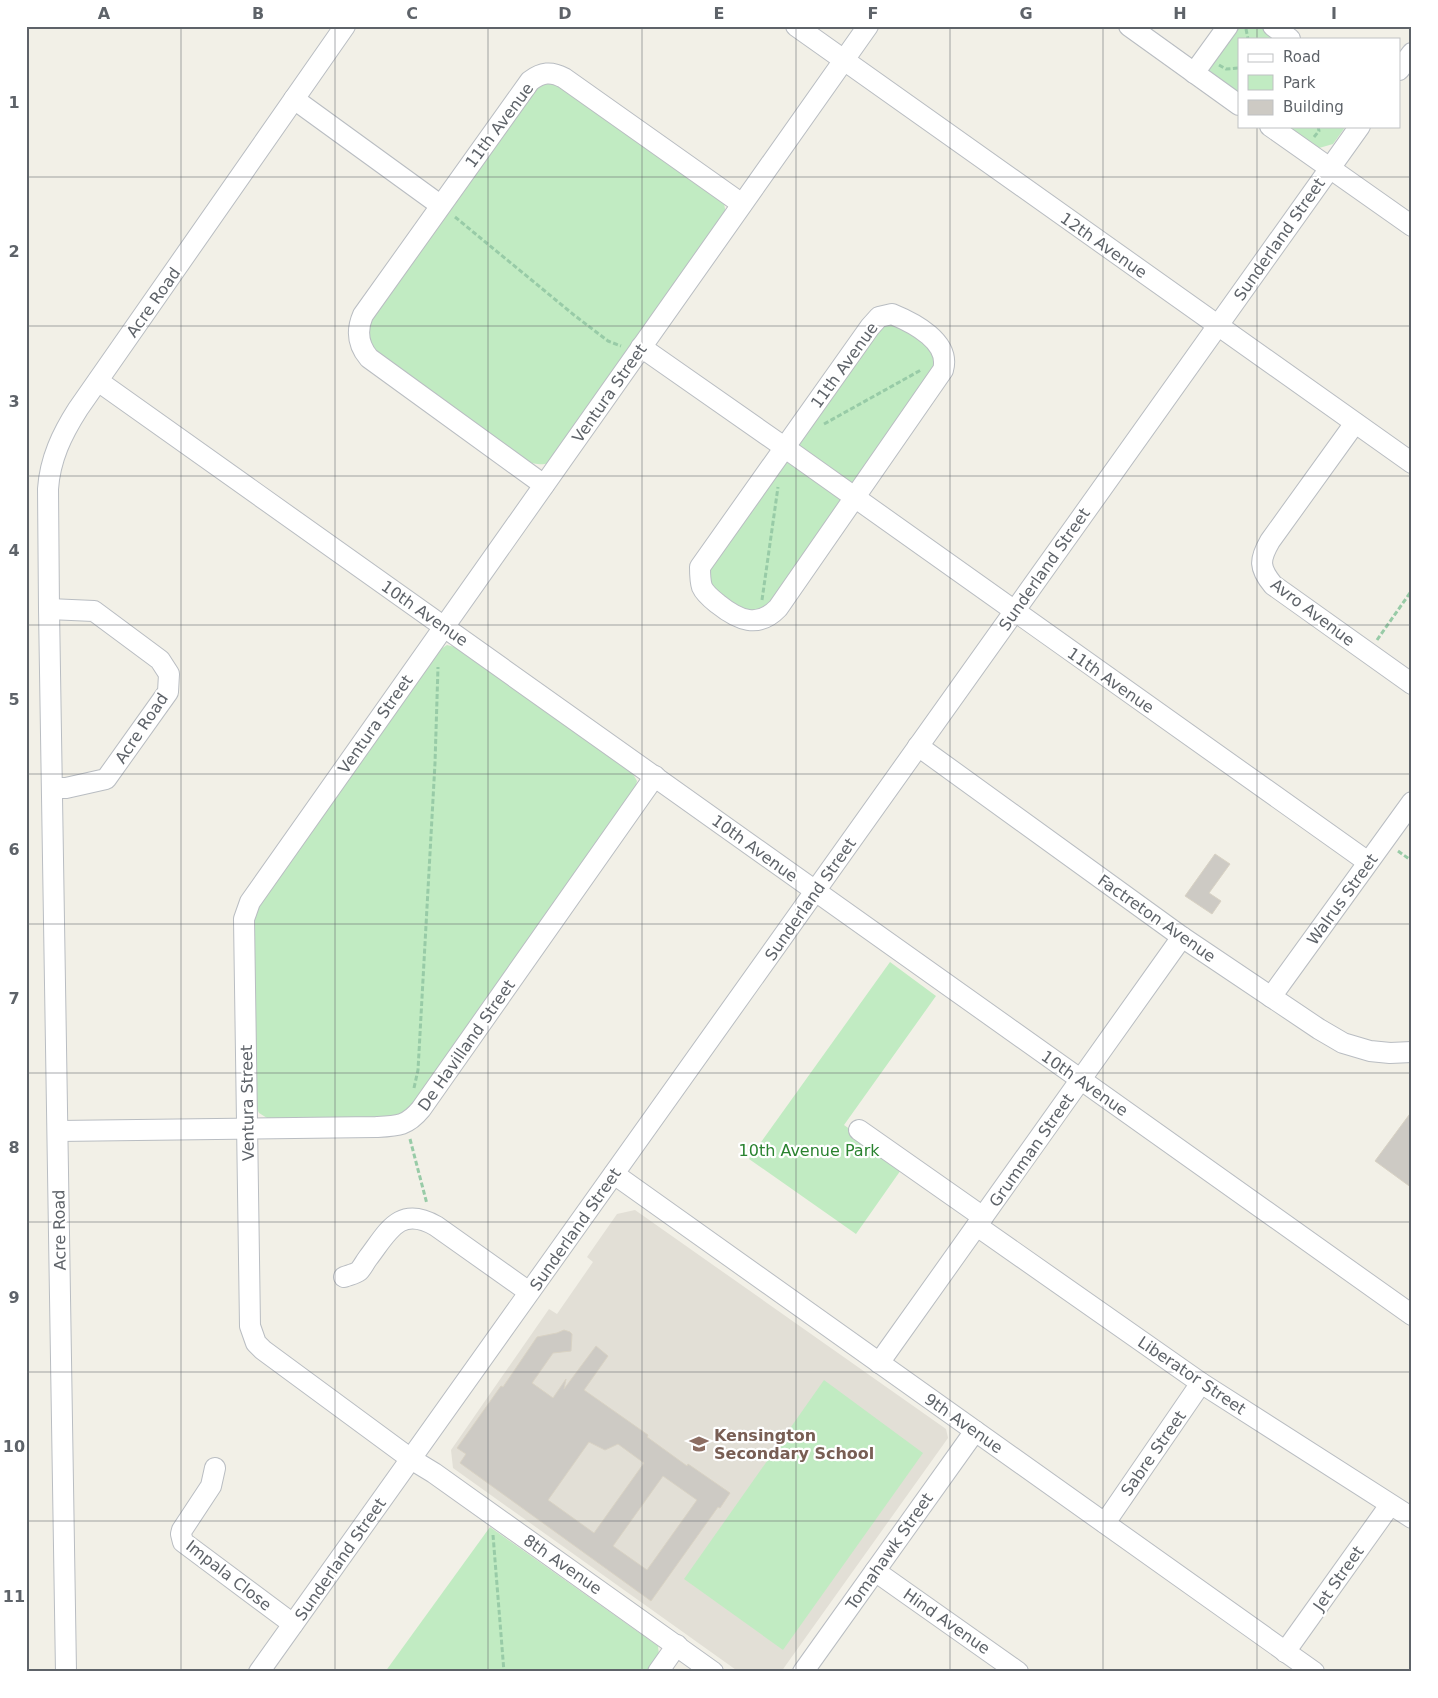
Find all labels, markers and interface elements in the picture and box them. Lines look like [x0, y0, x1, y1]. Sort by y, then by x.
text: A [98, 4, 111, 23]
text: B [252, 4, 264, 23]
text: C [406, 4, 418, 23]
text: D [558, 4, 572, 23]
text: E [714, 4, 724, 23]
text: F [868, 4, 878, 23]
text: G [1019, 4, 1033, 23]
text: H [1173, 4, 1187, 23]
text: I [1331, 4, 1337, 23]
legend [1238, 38, 1400, 128]
text: Road [1283, 48, 1321, 66]
text: Park [1283, 74, 1316, 92]
street label: 11th Avenue [461, 79, 537, 171]
text: 1 [8, 93, 20, 112]
text: Building [1283, 98, 1344, 116]
street label: Sunderland Street [1230, 174, 1329, 304]
street label: 12th Avenue [1057, 209, 1151, 282]
text: 2 [8, 242, 20, 261]
street label: Acre Road [122, 264, 184, 341]
street label: 11th Avenue [807, 319, 882, 412]
street label: Ventura Street [568, 340, 651, 446]
text: 3 [8, 392, 20, 411]
street label: Sunderland Street [995, 504, 1094, 634]
text: 4 [8, 541, 20, 560]
street label: Avro Avenue [1267, 575, 1358, 650]
street label: 10th Avenue [378, 577, 472, 650]
street label: 11th Avenue [1064, 644, 1158, 717]
street label: Ventura Street [334, 671, 417, 777]
street label: Acre Road [111, 689, 172, 767]
text: 5 [8, 690, 20, 709]
street label: 10th Avenue [708, 811, 801, 886]
street label: Sunderland Street [761, 834, 860, 964]
text: 6 [8, 840, 20, 859]
street label: Walrus Street [1303, 850, 1382, 948]
street label: Factreton Avenue [1094, 871, 1219, 966]
street label: De Havilland Street [414, 976, 519, 1115]
text: 7 [8, 989, 20, 1008]
street label: Ventura Street [237, 1045, 258, 1161]
street label: 10th Avenue [1038, 1047, 1132, 1120]
street label: Grumman Street [985, 1090, 1078, 1211]
text: 8 [8, 1138, 20, 1157]
park label: 10th Avenue Park [739, 1141, 880, 1160]
street label: Sunderland Street [526, 1164, 625, 1294]
street label: Acre Road [49, 1189, 70, 1271]
text: 9 [8, 1288, 20, 1307]
street label: Liberator Street [1134, 1332, 1249, 1419]
street label: 9th Avenue [921, 1389, 1006, 1457]
street label: Sabre Street [1117, 1407, 1190, 1500]
place label: Kensington Secondary School [714, 1426, 874, 1463]
school or university icon: Kensington Secondary School [688, 1433, 710, 1455]
text: 10 [3, 1437, 25, 1456]
street label: Tomahawk Street [841, 1489, 937, 1614]
street label: Sunderland Street [291, 1494, 390, 1624]
street label: 8th Avenue [520, 1530, 605, 1598]
street label: Impala Close [182, 1536, 275, 1615]
street label: Jet Street [1309, 1542, 1368, 1615]
street label: Hind Avenue [900, 1585, 994, 1658]
text: 11 [3, 1587, 25, 1606]

